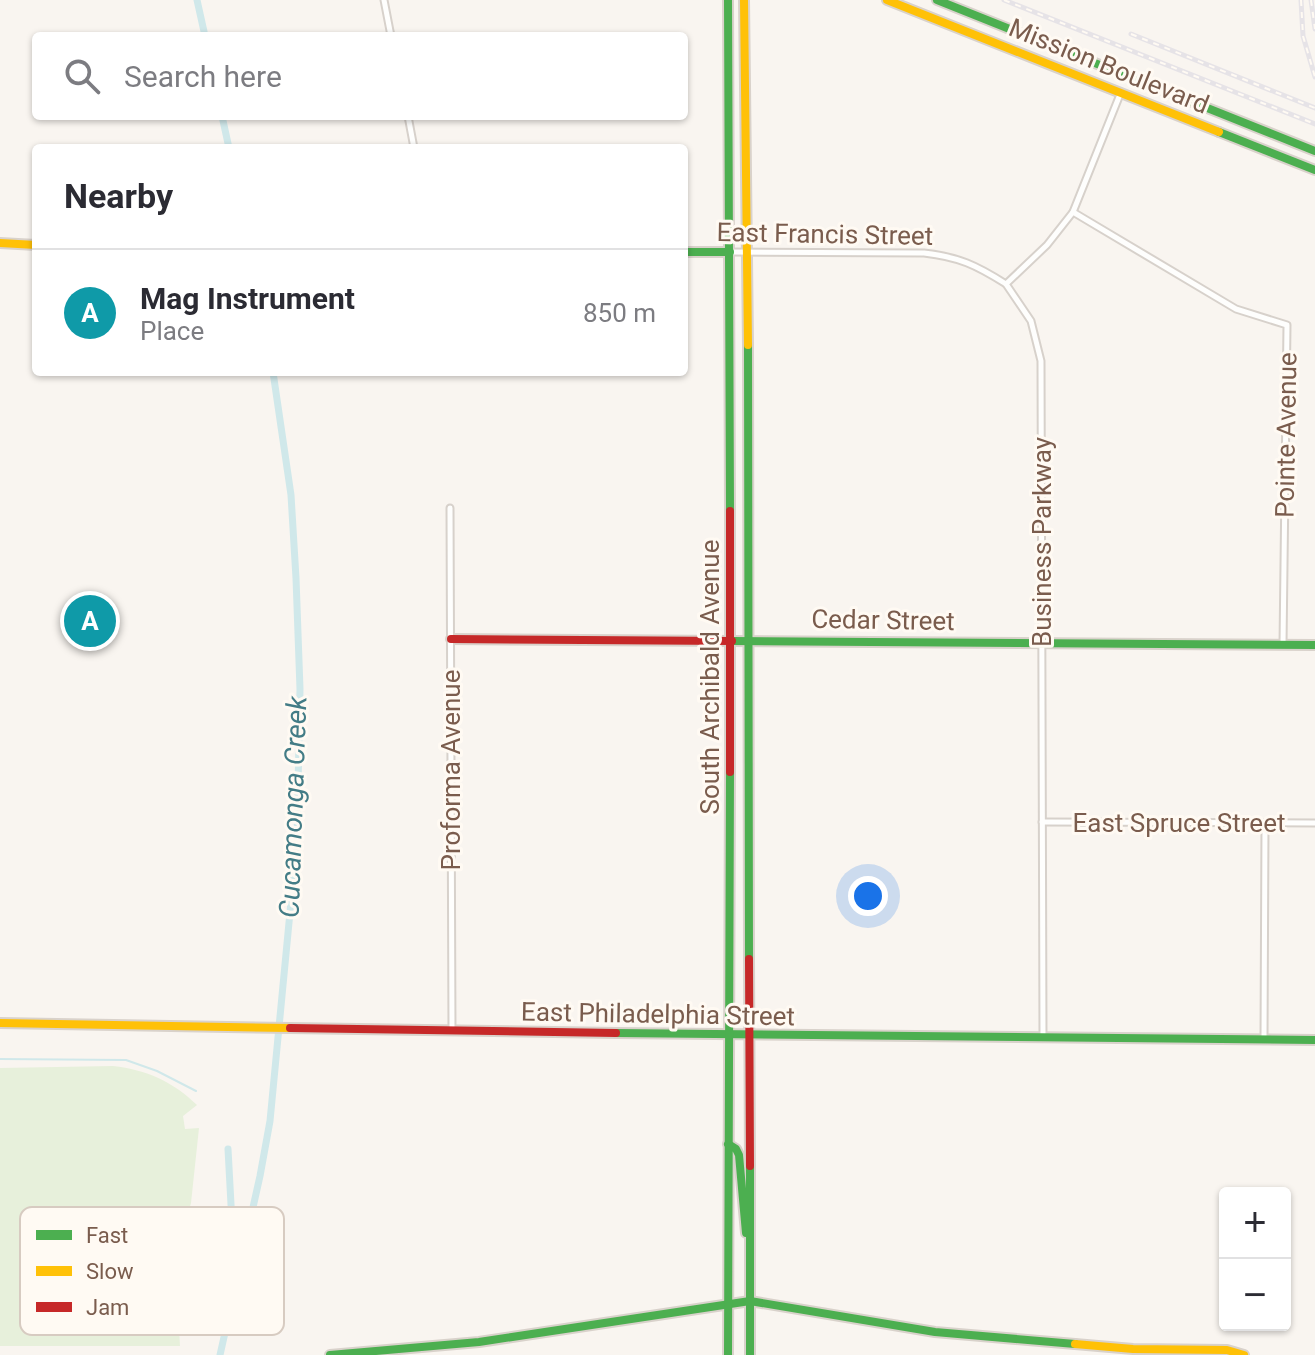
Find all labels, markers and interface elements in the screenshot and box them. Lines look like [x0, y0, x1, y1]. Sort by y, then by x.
street label: Mission Boulevard [1005, 12, 1213, 120]
search box [32, 32, 688, 120]
icon: search [60, 54, 104, 98]
text: Search here [124, 59, 282, 94]
text: Nearby [64, 176, 173, 216]
street label: East Francis Street [716, 217, 934, 251]
text: Mag Instrument [140, 281, 355, 316]
text: A [81, 298, 99, 328]
text: 850 m [583, 298, 656, 328]
text: Place [140, 316, 204, 346]
street label: Pointe Avenue [1270, 352, 1302, 518]
street label: Business Parkway [1027, 437, 1057, 647]
street label: South Archibald Avenue [695, 540, 725, 814]
pin: A [64, 591, 116, 651]
street label: Cedar Street [811, 604, 955, 636]
street label: Proforma Avenue [436, 670, 466, 870]
water label: Cucamonga Creek [273, 694, 313, 919]
street label: East Spruce Street [1073, 808, 1285, 838]
your location [848, 876, 888, 916]
street label: East Philadelphia Street [521, 997, 795, 1031]
map controls [1219, 1187, 1291, 1331]
button: + [1219, 1187, 1291, 1259]
legend [20, 1207, 284, 1335]
text: Fast [86, 1223, 128, 1248]
text: Slow [86, 1259, 134, 1284]
button: − [1219, 1259, 1291, 1331]
text: Jam [86, 1295, 129, 1320]

